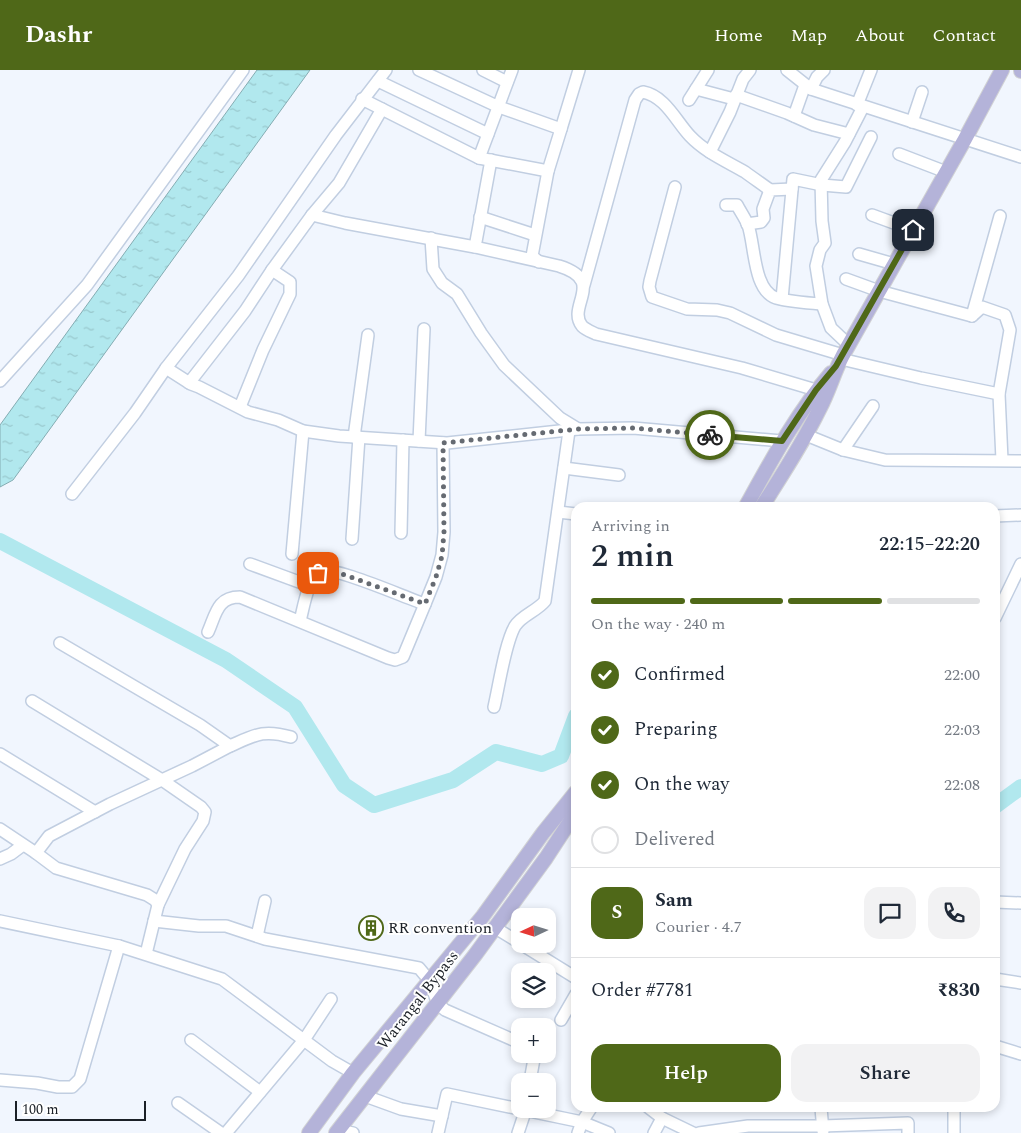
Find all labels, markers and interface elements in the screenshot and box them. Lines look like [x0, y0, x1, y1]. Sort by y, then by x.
text: Dashr [25, 17, 92, 53]
text: Home [714, 22, 763, 49]
text: Map [791, 22, 827, 49]
text: About [855, 22, 905, 49]
text: Contact [933, 22, 996, 49]
pin [892, 209, 934, 251]
icon: home [899, 216, 927, 244]
courier [685, 410, 735, 460]
icon: bike [696, 421, 724, 449]
text: Arriving in [591, 514, 670, 538]
text: 22:15–22:20 [879, 530, 980, 559]
text: 2 min [591, 532, 674, 581]
pin [297, 552, 339, 594]
icon: bag [304, 559, 332, 587]
text: On the way · 240 m [591, 612, 725, 636]
text: Confirmed [634, 660, 725, 689]
icon: check [591, 661, 619, 689]
text: 22:00 [944, 663, 980, 687]
text: Preparing [634, 715, 718, 744]
icon: check [591, 716, 619, 744]
text: 22:03 [944, 718, 980, 742]
text: On the way [634, 770, 730, 799]
icon: check [591, 771, 619, 799]
text: 22:08 [944, 773, 980, 797]
text: Delivered [634, 825, 715, 854]
text: Sam [655, 886, 693, 915]
button: chat [864, 887, 916, 939]
button: phone [928, 887, 980, 939]
text: S [612, 898, 622, 927]
north arrow [511, 908, 556, 952]
map controls [511, 908, 556, 1118]
building icon: RR convention [358, 915, 384, 941]
text: Courier · 4.7 [655, 915, 742, 939]
place label: RR convention [388, 916, 492, 940]
street label: Warangal Bypass [371, 945, 465, 1055]
button: layers [511, 963, 556, 1008]
text: Order #7781 [591, 976, 694, 1005]
text: ₹830 [937, 976, 980, 1005]
button: + [511, 1018, 556, 1063]
button: Help [591, 1044, 781, 1102]
button: Share [791, 1044, 980, 1102]
button: − [511, 1073, 556, 1118]
scale bar [15, 1098, 146, 1121]
text: 100 m [22, 1099, 59, 1120]

